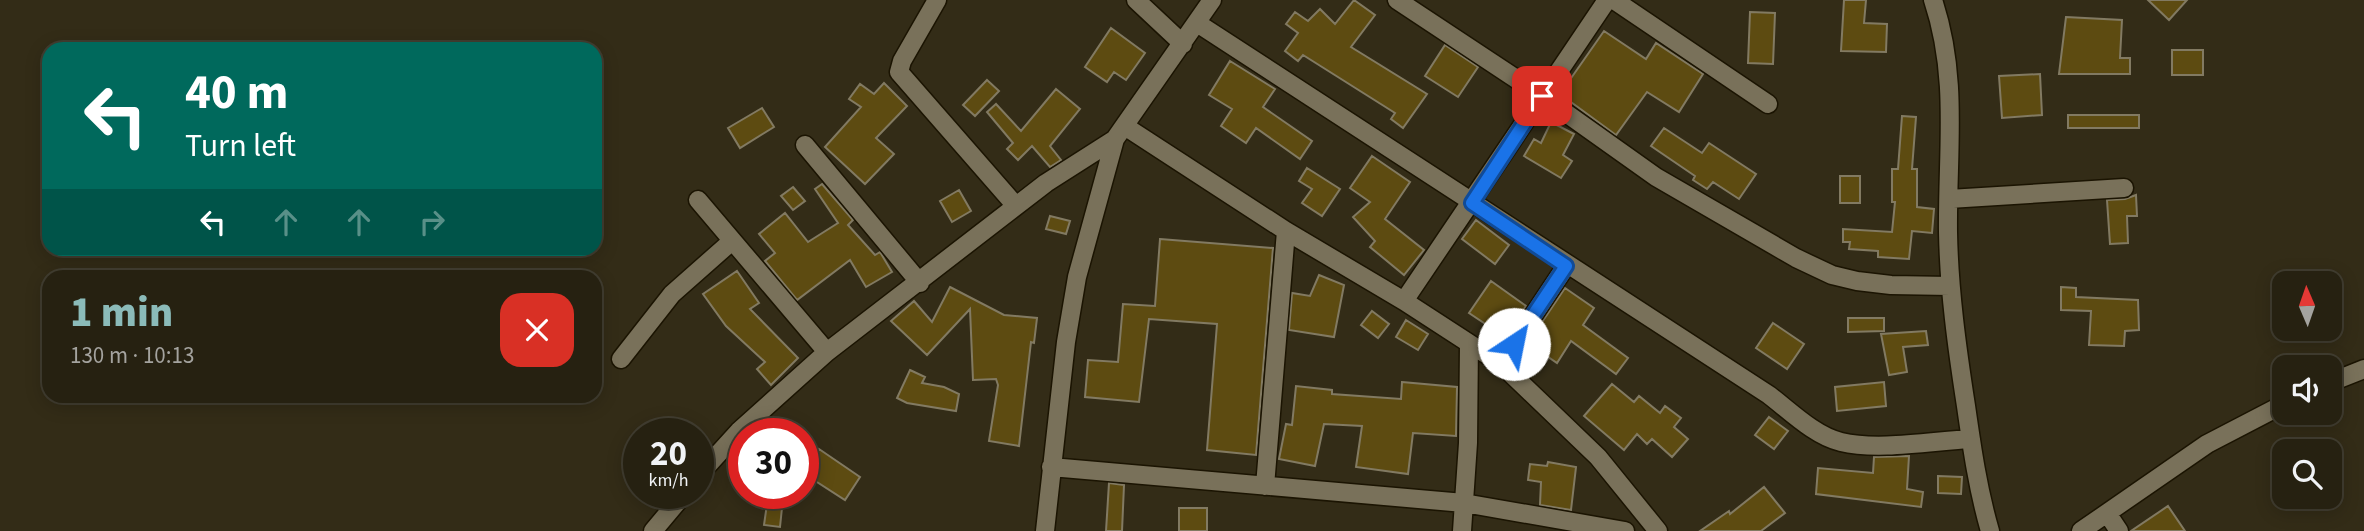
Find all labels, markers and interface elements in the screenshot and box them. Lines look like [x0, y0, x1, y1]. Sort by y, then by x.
text: 40 m [185, 58, 289, 128]
pin [1512, 66, 1572, 126]
icon: left [70, 70, 161, 161]
icon: arrive [1523, 77, 1561, 115]
text: Turn left [185, 123, 296, 169]
icon: left [194, 203, 232, 241]
icon: ahead [267, 203, 305, 241]
icon: ahead [340, 203, 378, 241]
icon: right [413, 203, 451, 241]
north arrow [2272, 271, 2342, 341]
map controls [2272, 271, 2342, 509]
text: 1 min [70, 283, 173, 343]
button: close [500, 293, 574, 367]
position arrow [1477, 307, 1551, 381]
text: 130 m · 10:13 [70, 339, 194, 372]
button: sound [2272, 355, 2342, 425]
speed limit sign: 30 [728, 418, 819, 509]
text: 20 [650, 429, 687, 479]
button: search [2272, 439, 2342, 509]
text: km/h [649, 468, 688, 493]

